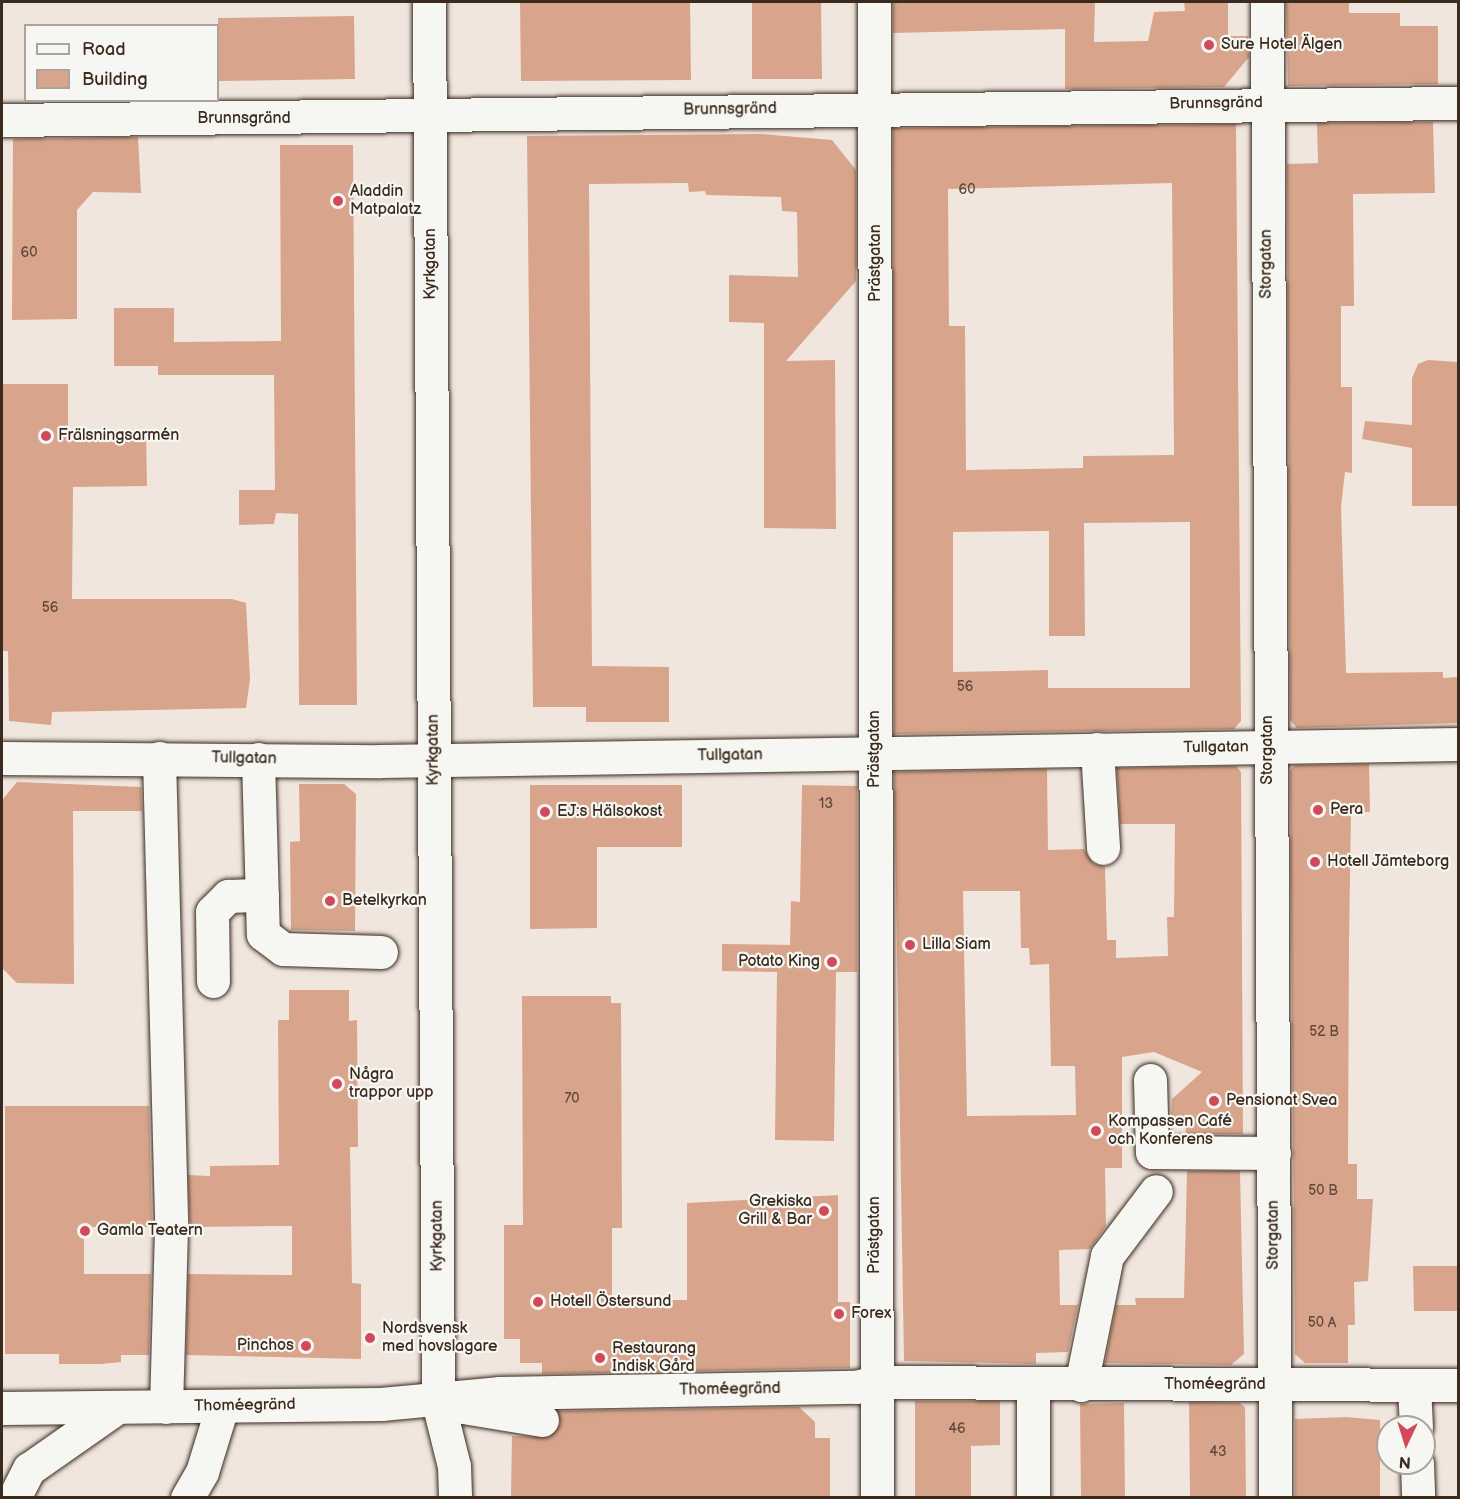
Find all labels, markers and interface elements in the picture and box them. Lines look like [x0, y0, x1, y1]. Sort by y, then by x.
legend [24, 24, 219, 102]
place label: Sure Hotel Älgen [1221, 35, 1342, 55]
marker: Sure Hotel Älgen [1202, 38, 1216, 52]
text: Road [82, 39, 126, 60]
text: Building [82, 69, 148, 90]
street label: Brunnsgränd [1169, 94, 1263, 114]
street label: Brunnsgränd [683, 100, 777, 120]
street label: Brunnsgränd [197, 109, 291, 129]
place label: Aladdin Matpalatz [350, 182, 421, 220]
house number: 60 [959, 182, 975, 198]
marker: Aladdin Matpalatz [331, 194, 345, 208]
street label: Prästgatan [866, 224, 886, 302]
street label: Kyrkgatan [421, 228, 441, 300]
street label: Storgatan [1257, 229, 1277, 299]
house number: 60 [21, 245, 37, 261]
place label: Frälsningsarmén [58, 426, 179, 446]
marker: Frälsningsarmén [39, 429, 53, 443]
house number: 56 [42, 600, 58, 616]
house number: 56 [957, 679, 973, 695]
street label: Prästgatan [865, 710, 885, 788]
street label: Kyrkgatan [424, 714, 444, 786]
street label: Storgatan [1258, 715, 1278, 785]
street label: Tullgatan [1183, 738, 1249, 758]
street label: Tullgatan [697, 746, 763, 766]
street label: Tullgatan [211, 749, 277, 769]
house number: 13 [819, 796, 833, 812]
place label: Pera [1330, 800, 1363, 820]
place label: EJ:s Hälsokost [557, 802, 662, 822]
marker: Pera [1311, 803, 1325, 817]
marker: EJ:s Hälsokost [538, 805, 552, 819]
place label: Hotell Jämteborg [1327, 852, 1450, 872]
marker: Hotell Jämteborg [1308, 855, 1322, 869]
place label: Betelkyrkan [342, 891, 427, 911]
marker: Betelkyrkan [323, 894, 337, 908]
place label: Lilla Siam [922, 935, 991, 955]
marker: Lilla Siam [903, 938, 917, 952]
place label: Potato King [738, 952, 820, 972]
marker: Potato King [825, 955, 839, 969]
house number: 52 B [1309, 1024, 1339, 1040]
place label: Några trappor upp [349, 1065, 434, 1103]
marker: Några trappor upp [330, 1077, 344, 1091]
house number: 70 [564, 1091, 580, 1107]
place label: Pensionat Svea [1226, 1091, 1338, 1111]
marker: Pensionat Svea [1207, 1094, 1221, 1108]
place label: Kompassen Café och Konferens [1108, 1112, 1232, 1150]
marker: Kompassen Café och Konferens [1089, 1124, 1103, 1138]
house number: 50 B [1308, 1183, 1338, 1199]
place label: Grekiska Grill & Bar [738, 1192, 812, 1230]
street label: Prästgatan [865, 1196, 885, 1274]
street label: Kyrkgatan [428, 1200, 448, 1272]
street label: Storgatan [1264, 1200, 1284, 1270]
marker: Grekiska Grill & Bar [817, 1204, 831, 1218]
place label: Gamla Teatern [97, 1221, 203, 1241]
marker: Gamla Teatern [78, 1224, 92, 1238]
place label: Hotell Östersund [550, 1292, 671, 1312]
marker: Hotell Östersund [531, 1295, 545, 1309]
place label: Forex [851, 1304, 891, 1324]
marker: Forex [832, 1307, 846, 1321]
house number: 50 A [1308, 1315, 1336, 1331]
place label: Nordsvensk med hovslagare [382, 1319, 497, 1357]
marker: Nordsvensk med hovslagare [363, 1331, 377, 1345]
place label: Pinchos [237, 1336, 294, 1356]
marker: Pinchos [299, 1339, 313, 1353]
place label: Restaurang Indisk Gård [612, 1339, 696, 1377]
marker: Restaurang Indisk Gård [593, 1351, 607, 1365]
street label: Thoméegränd [1164, 1375, 1266, 1395]
street label: Thoméegränd [679, 1380, 781, 1400]
street label: Thoméegränd [194, 1396, 296, 1416]
north arrow [1376, 1415, 1436, 1475]
house number: 46 [948, 1421, 966, 1437]
house number: 43 [1209, 1444, 1227, 1460]
text: N [1398, 1452, 1412, 1471]

